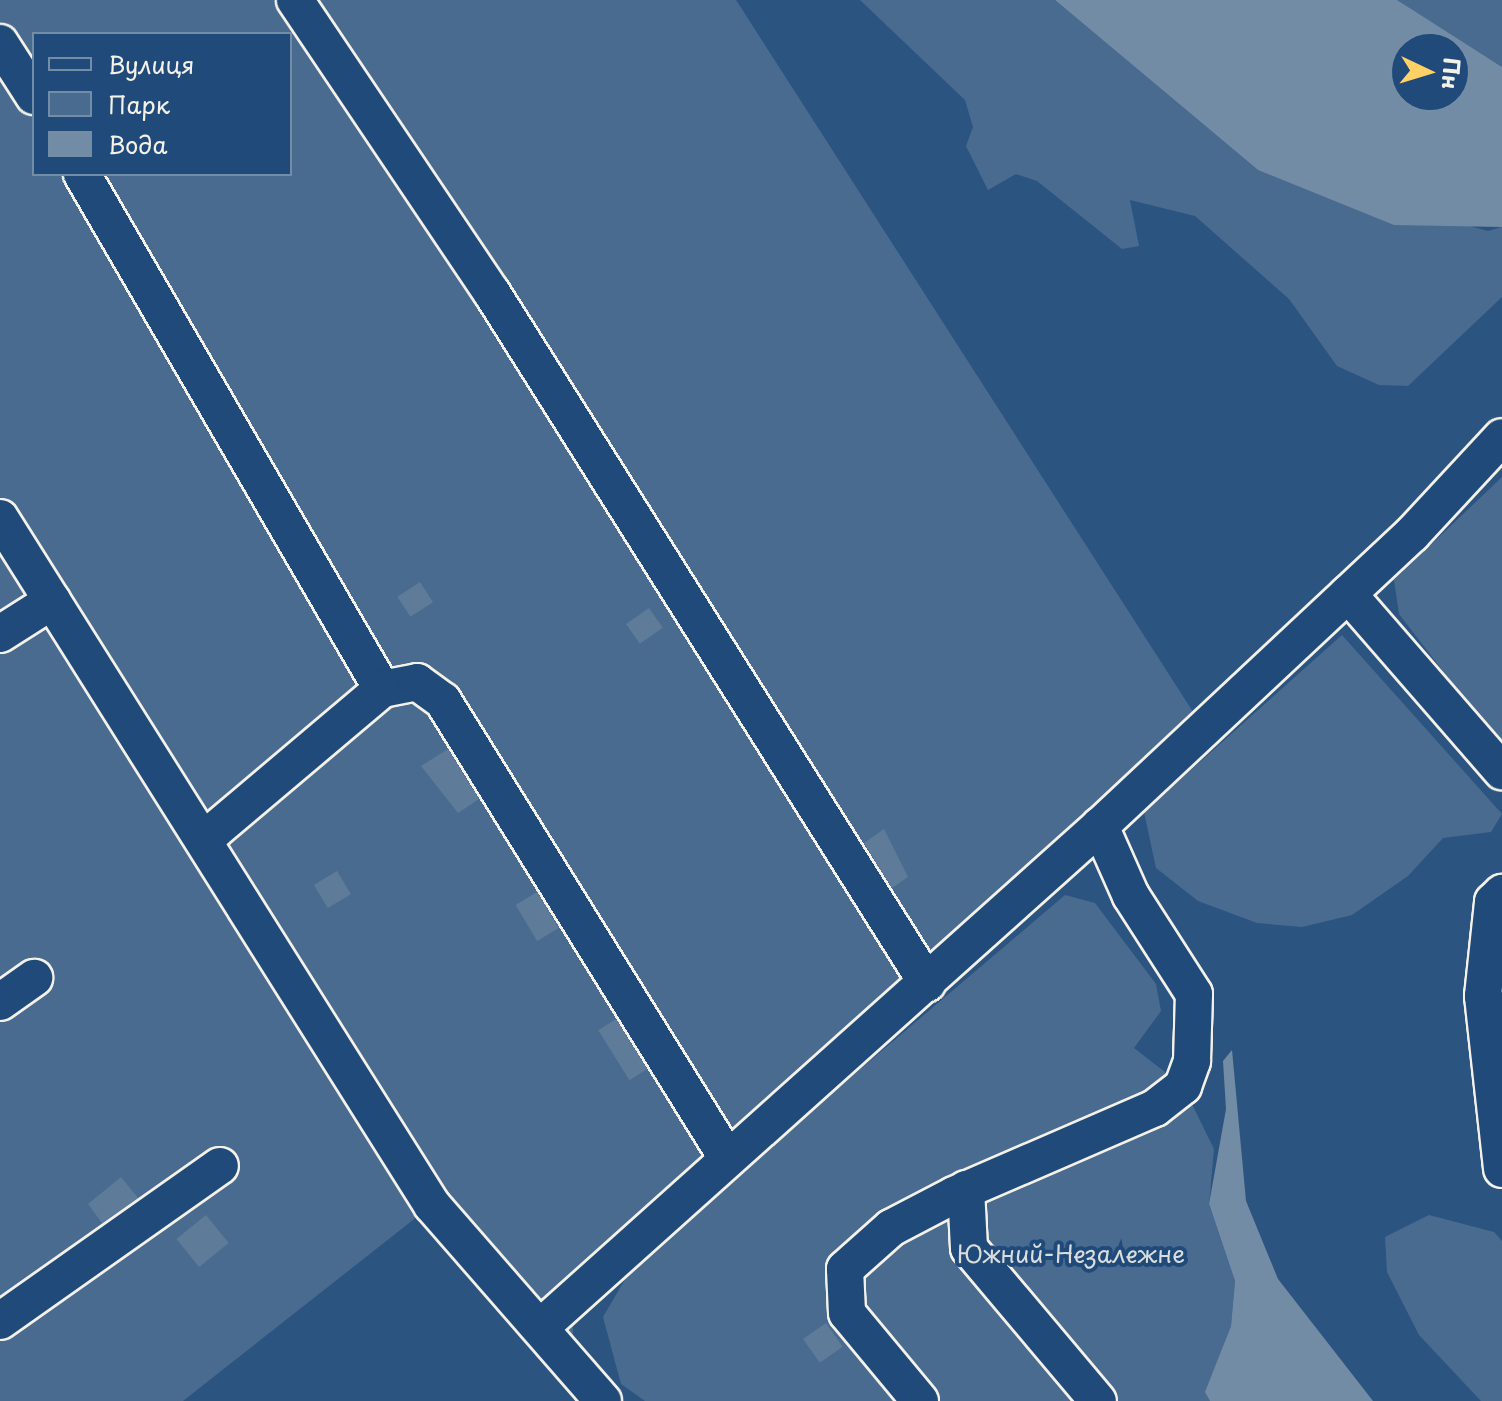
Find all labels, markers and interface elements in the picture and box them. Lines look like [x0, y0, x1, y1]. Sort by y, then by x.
legend [32, 32, 292, 176]
north arrow [1390, 32, 1470, 112]
text: Вулиця [108, 46, 194, 82]
text: Пн [1435, 57, 1470, 91]
text: Парк [108, 86, 170, 122]
text: Вода [108, 126, 167, 162]
park label: Южний-Незалежне [957, 1240, 1185, 1268]

